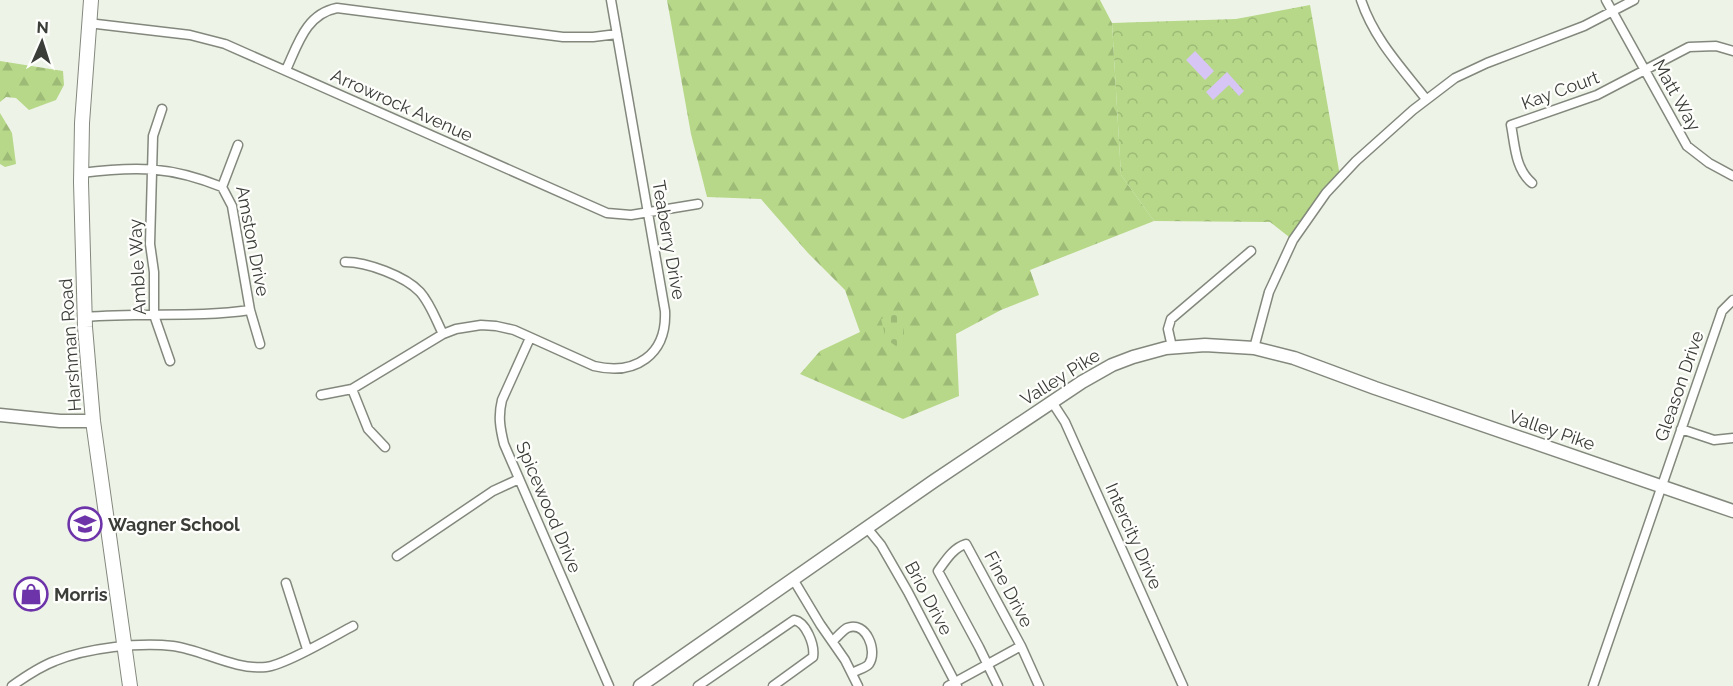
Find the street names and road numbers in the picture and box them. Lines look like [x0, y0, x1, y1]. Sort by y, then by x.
street label: Matt Way [1649, 56, 1705, 135]
street label: Arrowrock Avenue [328, 64, 476, 146]
street label: Kay Court [1518, 66, 1602, 114]
street label: Teaberry Drive [648, 179, 690, 302]
street label: Amston Drive [232, 184, 274, 298]
street label: Amble Way [124, 218, 150, 316]
street label: Harshman Road [55, 278, 85, 412]
street label: Gleason Drive [1650, 328, 1708, 444]
street label: Valley Pike [1016, 344, 1104, 410]
street label: Valley Pike [1506, 405, 1598, 455]
street label: Spicewood Drive [512, 438, 586, 576]
street label: Intercity Drive [1101, 480, 1167, 593]
street label: Fine Drive [980, 547, 1038, 631]
street label: Brio Drive [901, 558, 957, 639]

